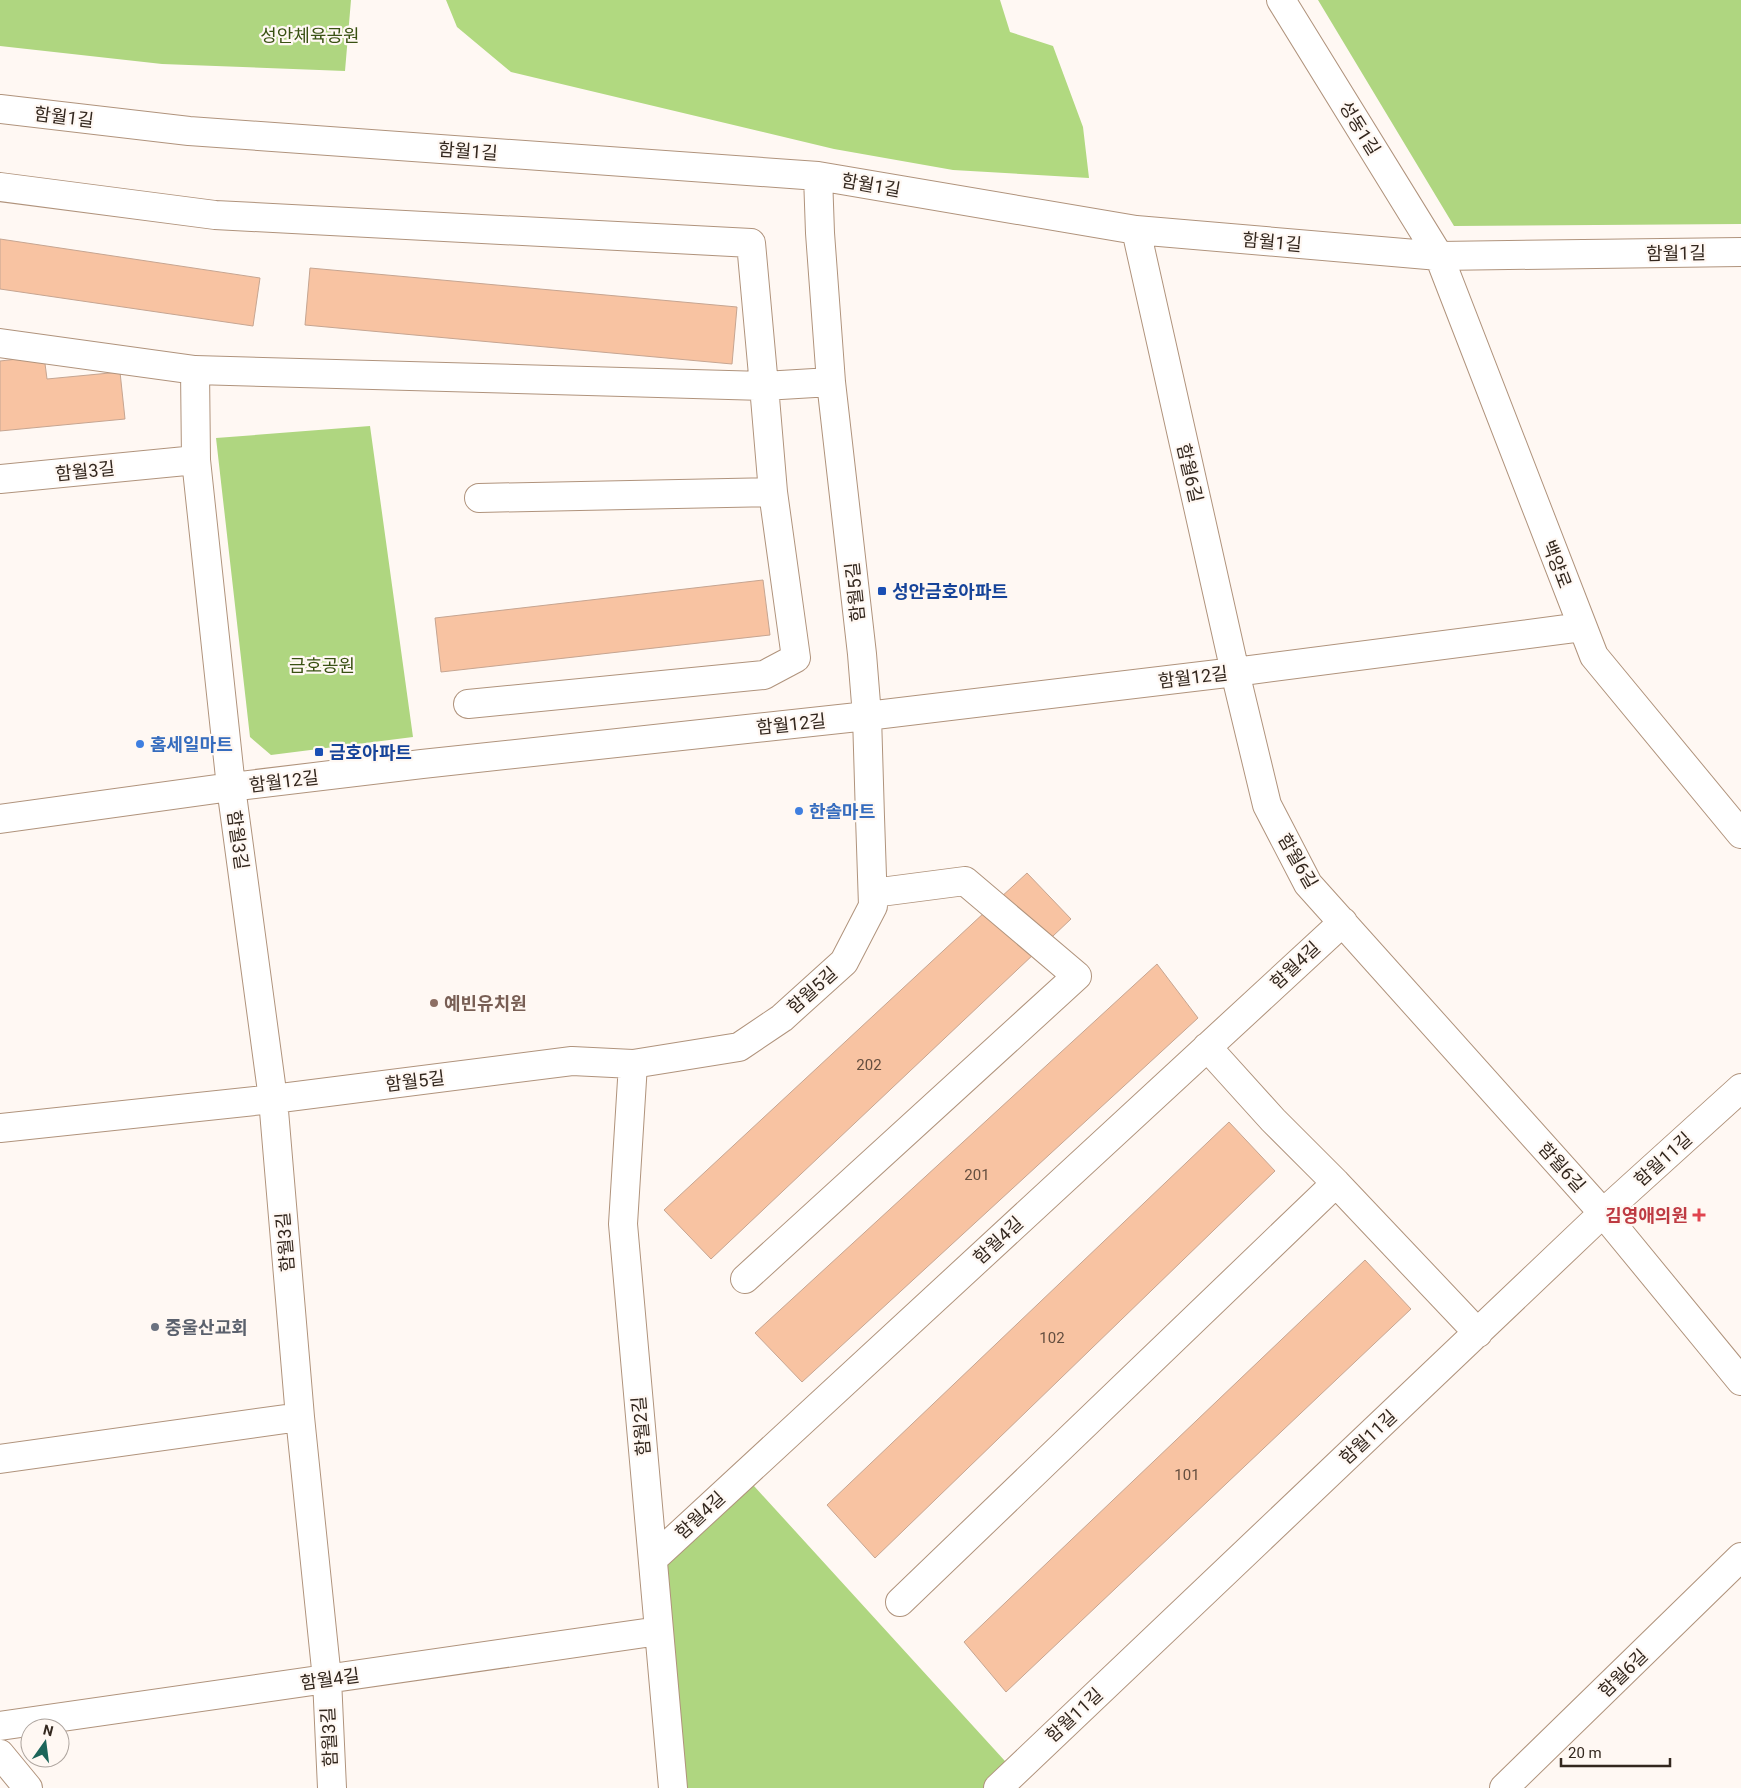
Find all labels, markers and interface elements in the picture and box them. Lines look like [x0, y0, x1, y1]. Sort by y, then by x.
park label: 성안체육공원 [260, 25, 360, 46]
street label: 성동1길 [1335, 97, 1385, 159]
street label: 함월1길 [33, 103, 95, 131]
street label: 함월1길 [437, 138, 499, 164]
street label: 함월1길 [840, 169, 902, 201]
street label: 함월1길 [1241, 229, 1303, 255]
street label: 함월1길 [1646, 242, 1706, 264]
street label: 함월6길 [1173, 442, 1207, 504]
street label: 함월3길 [54, 457, 116, 485]
street label: 백양로 [1538, 537, 1576, 591]
street label: 함월5길 [841, 561, 869, 623]
place label: 성안금호아파트 [892, 581, 1008, 602]
marker: 성안금호아파트 [876, 585, 888, 597]
park label: 금호공원 [289, 655, 355, 676]
street label: 함월12길 [1157, 662, 1229, 692]
street label: 함월12길 [755, 710, 827, 738]
place label: 홈세일마트 [150, 734, 233, 755]
marker: 홈세일마트 [134, 738, 146, 750]
place label: 금호아파트 [329, 742, 412, 763]
marker: 금호아파트 [313, 746, 325, 758]
street label: 함월12길 [248, 766, 320, 796]
place label: 한솔마트 [809, 801, 875, 822]
marker: 한솔마트 [793, 805, 805, 817]
street label: 함월3길 [223, 809, 253, 871]
street label: 함월6길 [1274, 830, 1322, 892]
street label: 함월4길 [1266, 937, 1324, 993]
street label: 함월5길 [783, 962, 841, 1018]
place label: 예빈유치원 [444, 993, 527, 1014]
marker: 예빈유치원 [428, 997, 440, 1009]
house number: 202 [856, 1056, 882, 1074]
street label: 함월5길 [384, 1067, 446, 1095]
street label: 함월11길 [1630, 1128, 1696, 1190]
street label: 함월6길 [1534, 1138, 1590, 1196]
house number: 201 [964, 1166, 990, 1184]
place label: 김영애의원 [1605, 1205, 1688, 1226]
marker: 김영애의원 [1692, 1208, 1706, 1222]
street label: 함월3길 [272, 1211, 298, 1273]
street label: 함월4길 [969, 1212, 1027, 1268]
place label: 중울산교회 [165, 1317, 248, 1338]
marker: 중울산교회 [149, 1321, 161, 1333]
house number: 102 [1039, 1329, 1065, 1347]
street label: 함월2길 [628, 1395, 654, 1457]
street label: 함월11길 [1335, 1405, 1401, 1469]
house number: 101 [1174, 1466, 1200, 1484]
street label: 함월4길 [671, 1487, 729, 1543]
street label: 함월6길 [1594, 1645, 1652, 1701]
street label: 함월4길 [299, 1664, 361, 1694]
street label: 함월11길 [1041, 1683, 1107, 1747]
street label: 함월3길 [317, 1707, 341, 1767]
north arrow [20, 1718, 70, 1768]
text: N [41, 1721, 55, 1739]
scale bar [1561, 1736, 1670, 1768]
text: 20 m [1568, 1744, 1602, 1762]

